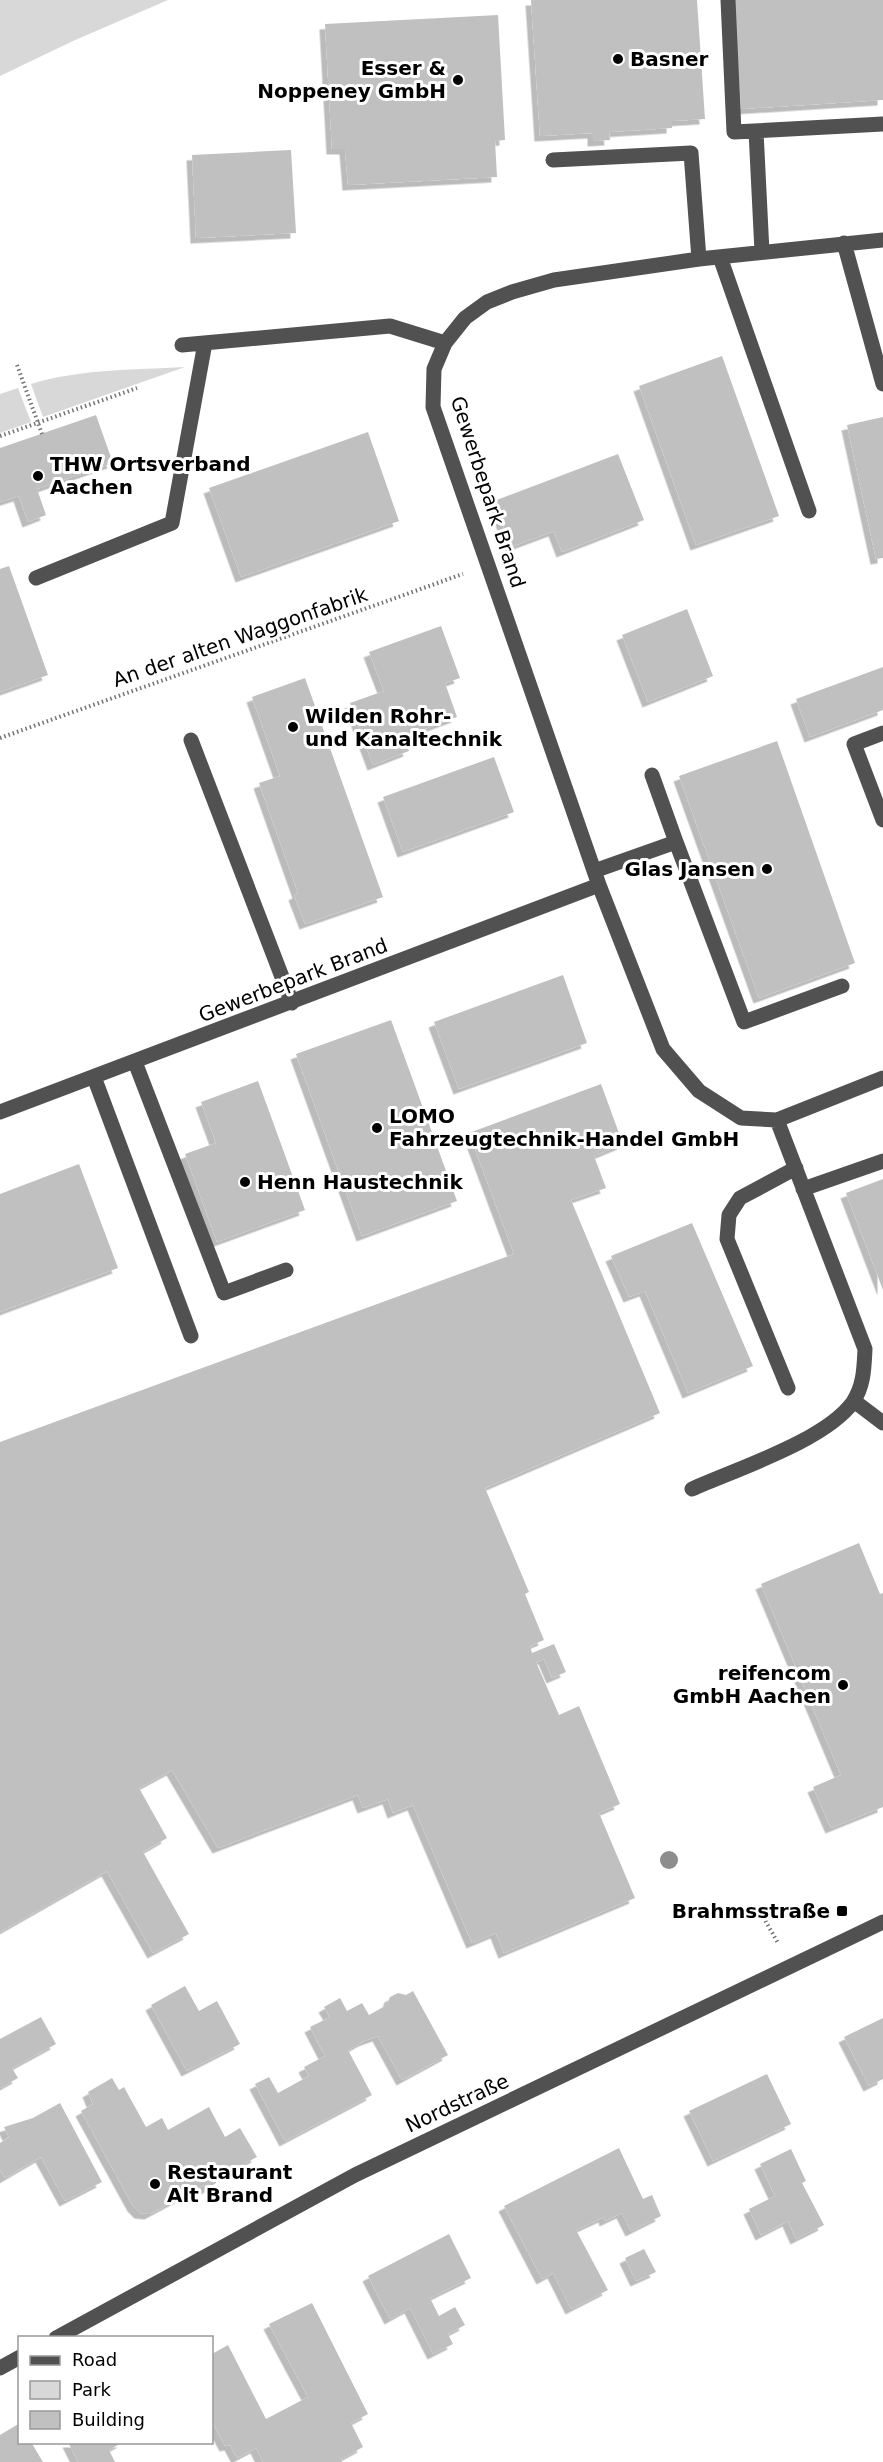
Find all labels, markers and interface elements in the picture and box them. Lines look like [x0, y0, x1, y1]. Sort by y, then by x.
place label: Basner [630, 47, 708, 71]
marker: Basner [611, 52, 625, 66]
place label: Esser & Noppeney GmbH [257, 56, 446, 103]
marker: Esser & Noppeney GmbH [451, 73, 465, 87]
street label: Gewerbepark Brand [446, 393, 530, 591]
place label: THW Ortsverband Aachen [50, 452, 251, 499]
marker: THW Ortsverband Aachen [31, 469, 45, 483]
street label: An der alten Waggonfabrik [110, 582, 371, 692]
place label: Wilden Rohr- und Kanaltechnik [305, 704, 503, 751]
marker: Wilden Rohr- und Kanaltechnik [286, 720, 300, 734]
place label: Glas Jansen [624, 857, 755, 881]
marker: Glas Jansen [760, 862, 774, 876]
street label: Gewerbepark Brand [195, 933, 391, 1027]
place label: LOMO Fahrzeugtechnik-Handel GmbH [389, 1104, 739, 1151]
marker: LOMO Fahrzeugtechnik-Handel GmbH [370, 1121, 384, 1135]
place label: Henn Haustechnik [257, 1170, 463, 1194]
marker: Henn Haustechnik [238, 1175, 252, 1189]
place label: reifencom GmbH Aachen [673, 1661, 831, 1708]
marker: reifencom GmbH Aachen [836, 1678, 850, 1692]
place label: Brahmsstraße [672, 1899, 830, 1923]
marker: Brahmsstraße [835, 1904, 849, 1918]
street label: Nordstraße [401, 2069, 513, 2137]
place label: Restaurant Alt Brand [167, 2160, 293, 2207]
marker: Restaurant Alt Brand [148, 2177, 162, 2191]
legend [18, 2336, 213, 2444]
text: Road [72, 2349, 117, 2370]
text: Park [72, 2379, 111, 2400]
text: Building [72, 2409, 145, 2430]

